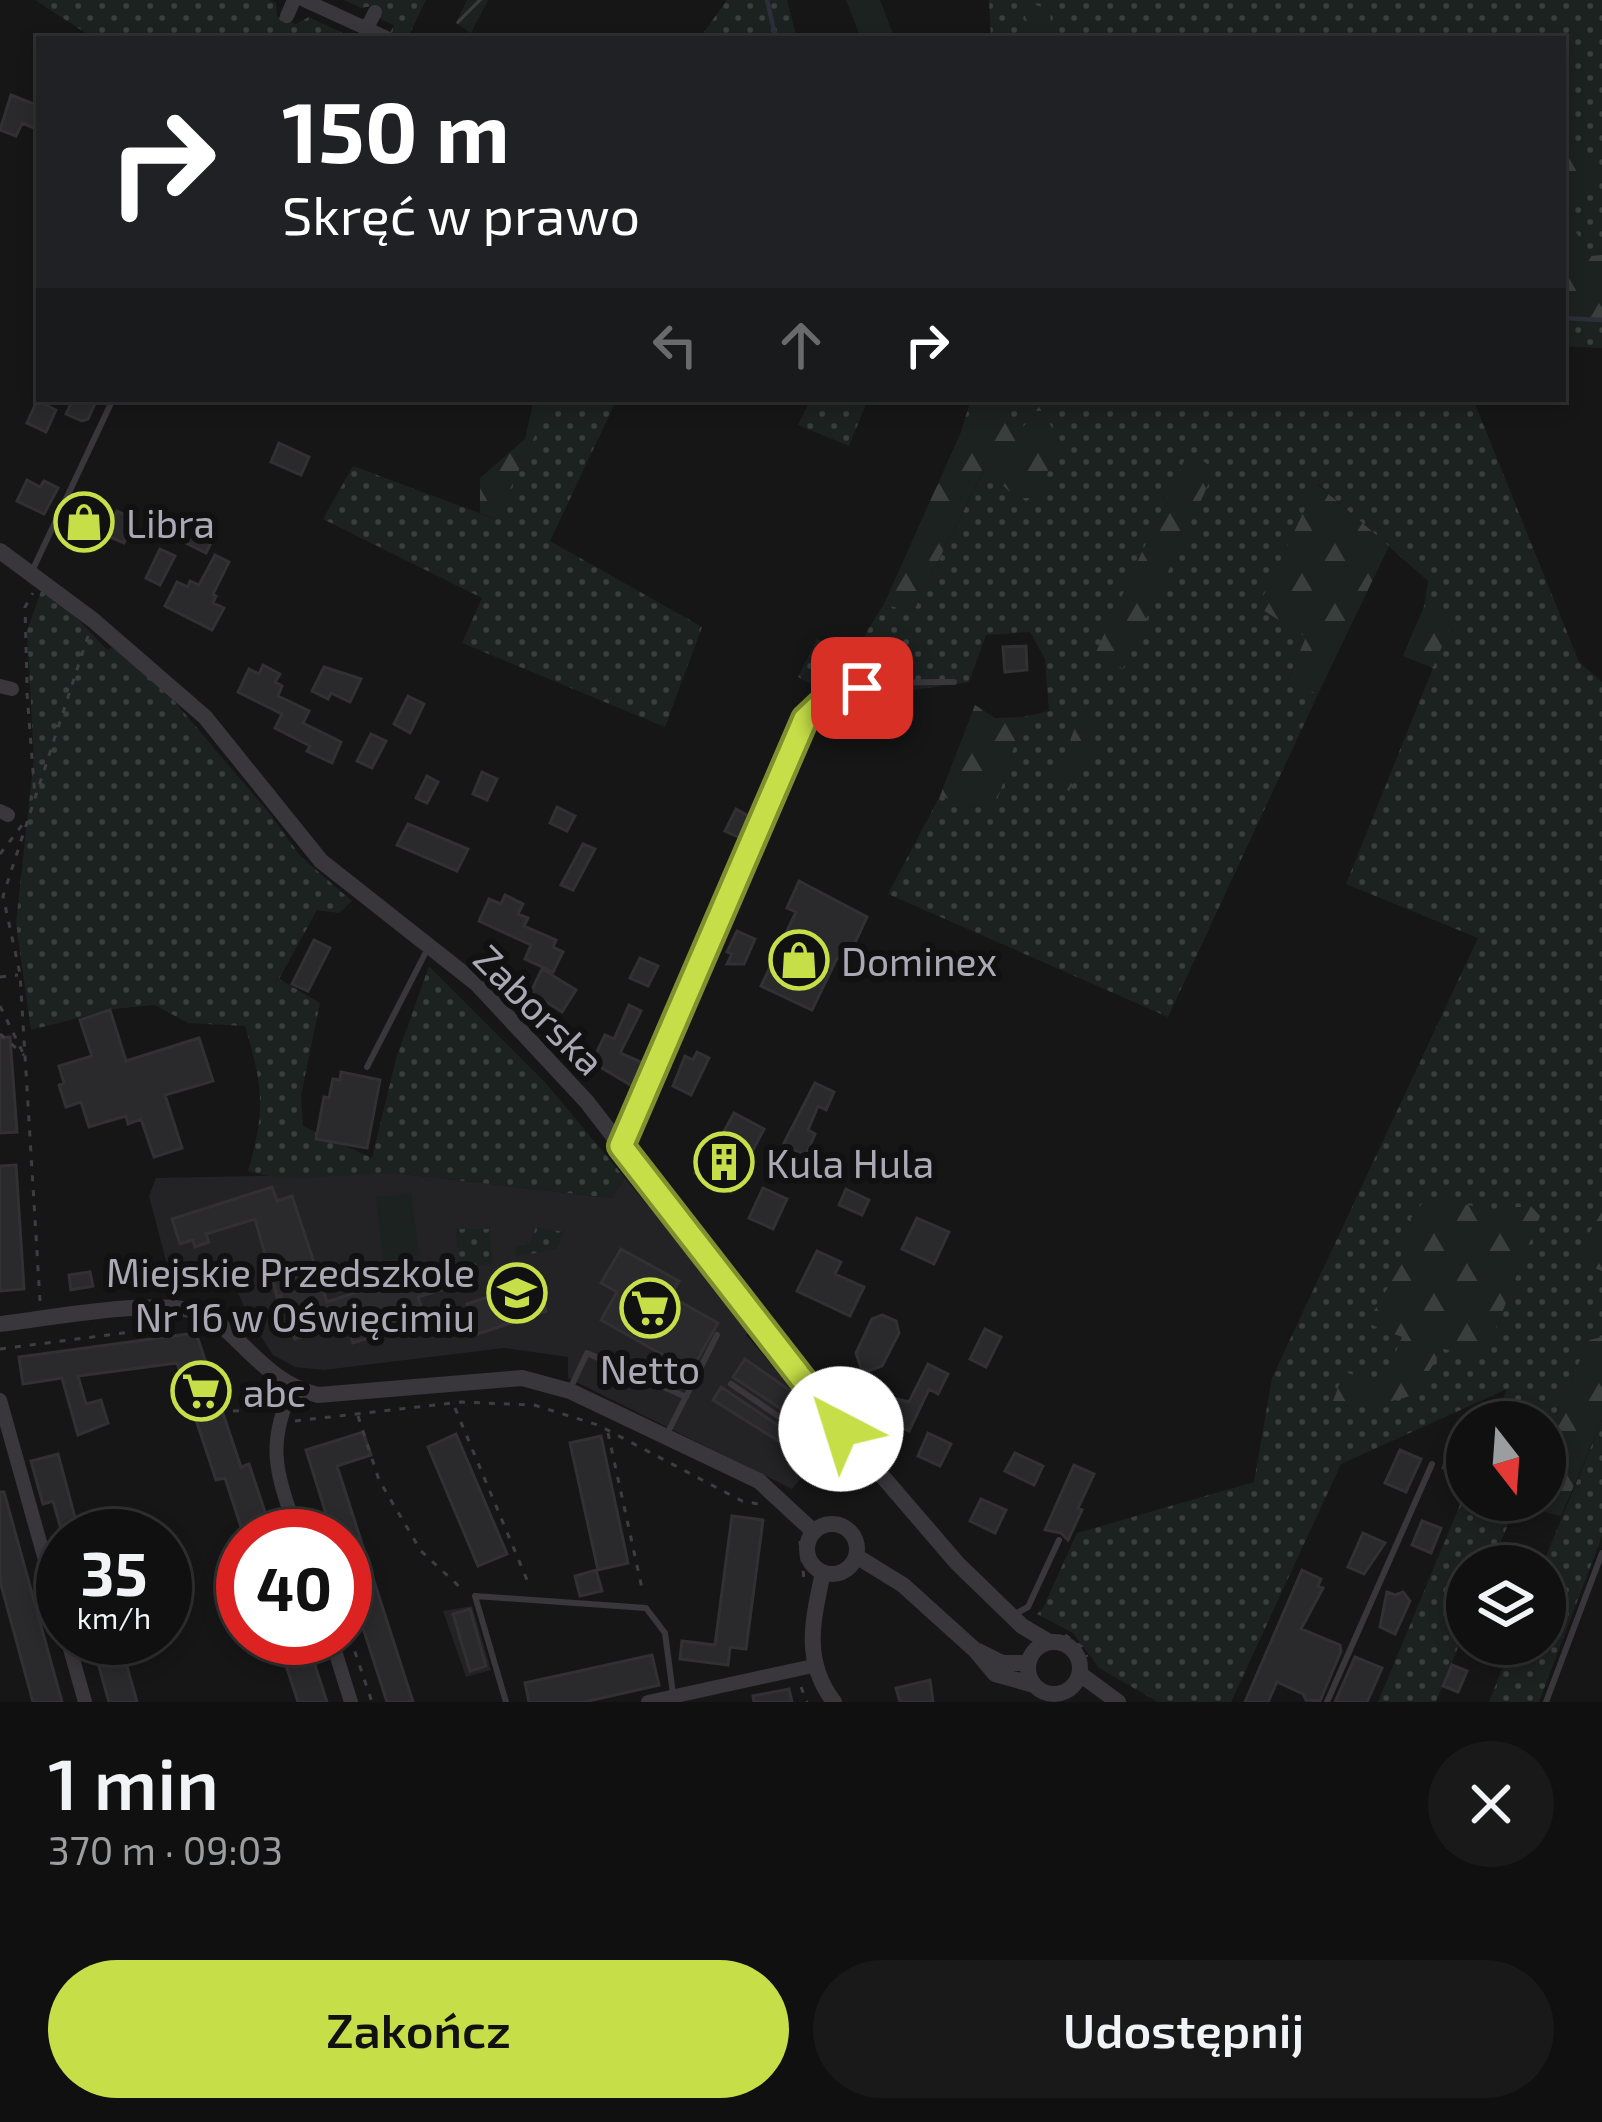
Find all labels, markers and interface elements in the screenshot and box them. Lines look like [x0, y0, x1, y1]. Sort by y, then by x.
text: 150 m [282, 79, 510, 180]
icon: right [84, 84, 240, 240]
text: Skręć w prawo [282, 181, 640, 246]
icon: left [642, 312, 708, 378]
icon: ahead [768, 312, 834, 378]
icon: right [894, 312, 960, 378]
shop icon: Libra [53, 491, 115, 553]
place label: Libra [126, 499, 215, 546]
pin [811, 637, 913, 739]
icon: arrive [829, 655, 895, 721]
shop icon: Dominex [768, 929, 830, 991]
street label: Zaborska [465, 934, 615, 1084]
place label: Dominex [841, 937, 997, 984]
building icon: Kula Hula [693, 1131, 755, 1193]
place label: Kula Hula [766, 1139, 934, 1186]
place label: Miejskie Przedszkole Nr 16 w Oświęcimiu [106, 1248, 475, 1340]
school or university icon: Miejskie Przedszkole Nr 16 w Oświęcimiu [486, 1262, 548, 1324]
supermarket icon: Netto [619, 1277, 681, 1339]
place label: Netto [600, 1345, 700, 1392]
supermarket icon: abc [170, 1360, 232, 1422]
position arrow [778, 1366, 904, 1492]
place label: abc [243, 1368, 306, 1415]
north arrow [1446, 1401, 1566, 1521]
map controls [1446, 1401, 1566, 1665]
speed limit sign: 40 [216, 1509, 372, 1665]
text: 35 [80, 1536, 148, 1608]
button: layers [1446, 1545, 1566, 1665]
text: km/h [77, 1599, 151, 1635]
text: 1 min [48, 1738, 219, 1824]
button: close [1428, 1741, 1554, 1867]
text: 370 m · 09:03 [48, 1826, 283, 1873]
button: Zakończ [48, 1960, 789, 2098]
button: Udostępnij [813, 1960, 1554, 2098]

